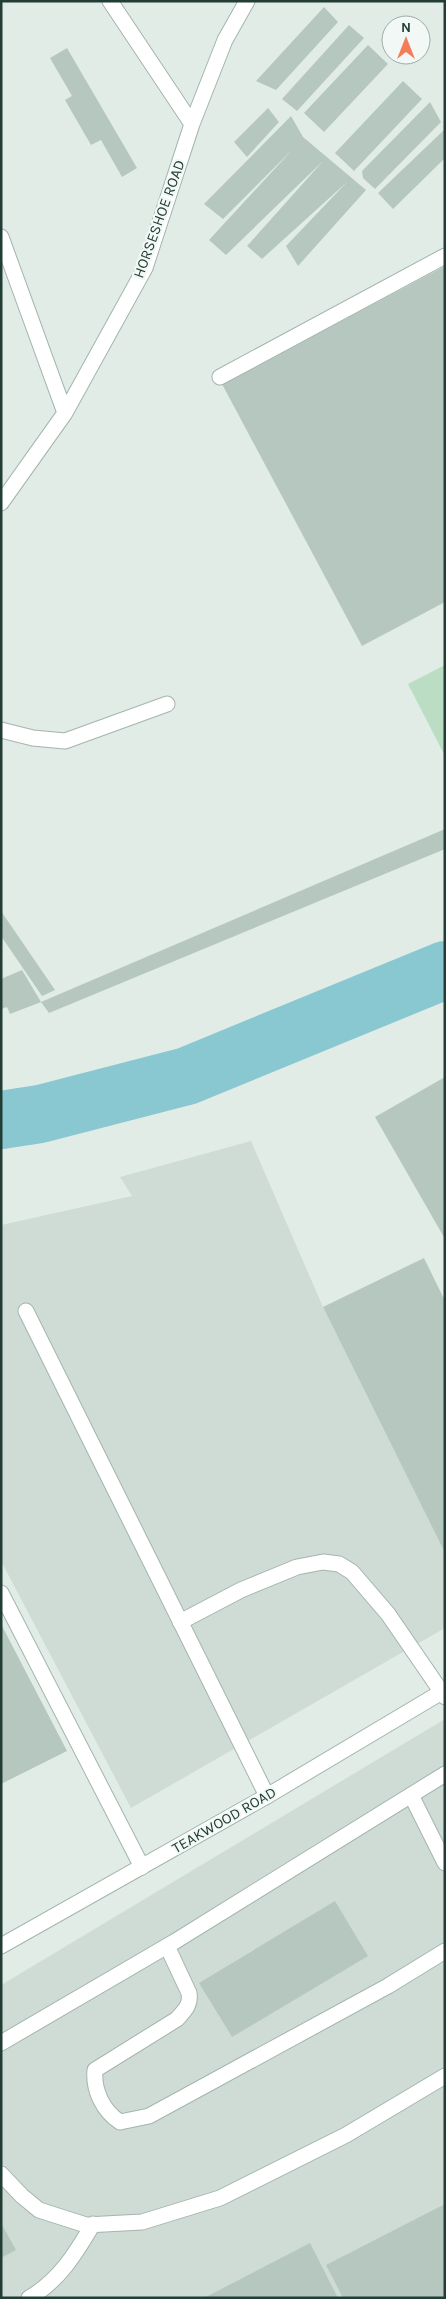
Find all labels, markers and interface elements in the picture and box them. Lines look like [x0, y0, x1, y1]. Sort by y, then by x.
north arrow [381, 15, 431, 65]
text: N [401, 19, 411, 36]
street label: HORSESHOE ROAD [129, 157, 189, 281]
street label: TEAKWOOD ROAD [169, 1783, 279, 1857]

